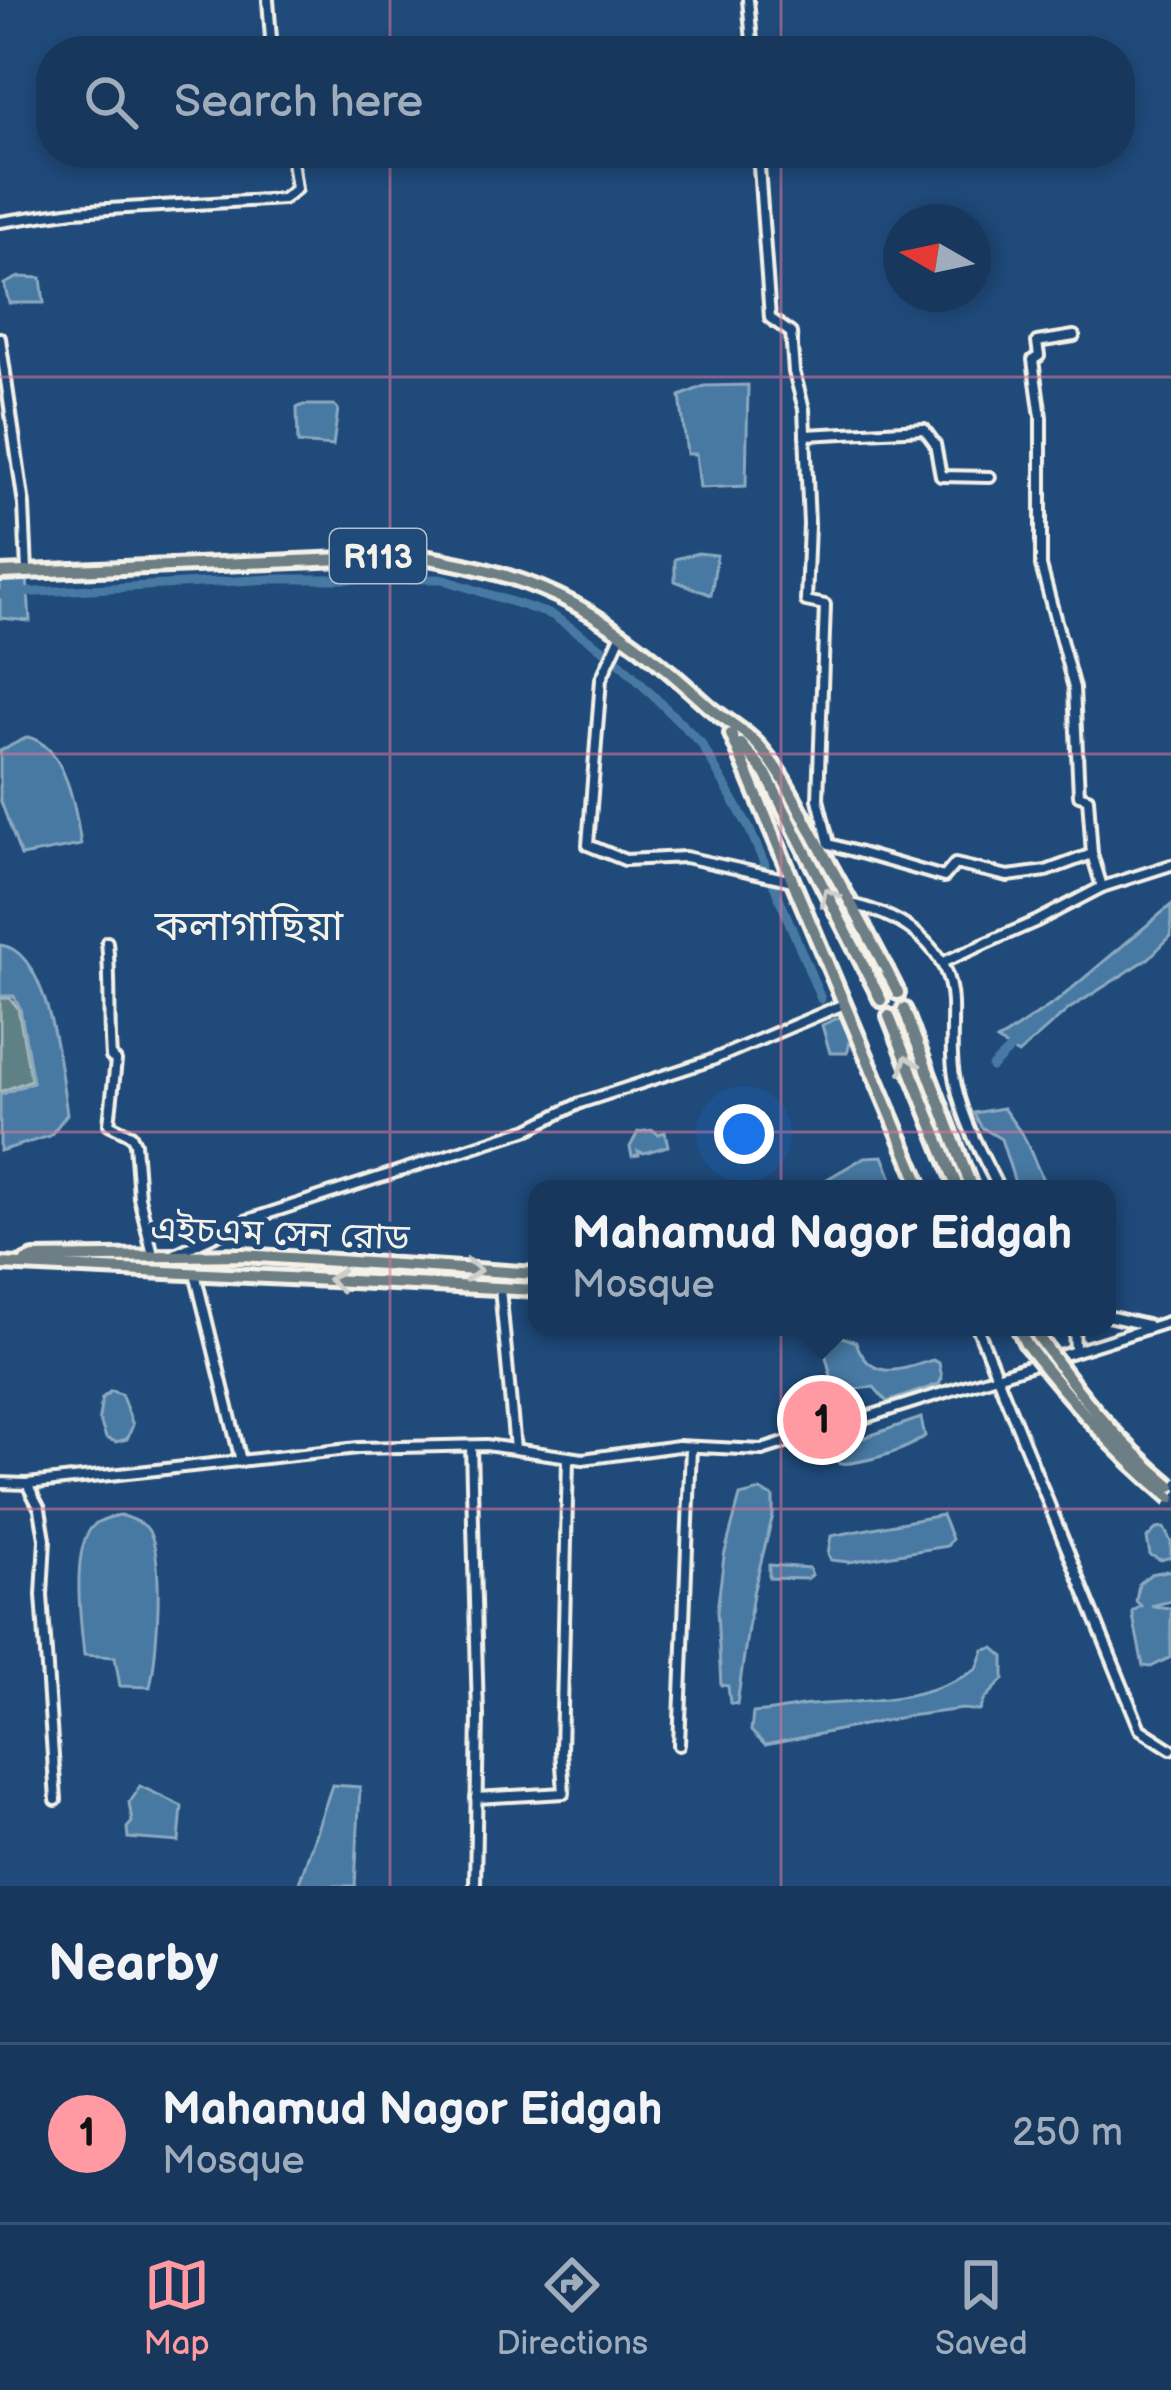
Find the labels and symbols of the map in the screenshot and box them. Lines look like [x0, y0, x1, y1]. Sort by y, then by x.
north arrow [883, 204, 991, 312]
road number: R113 [330, 529, 426, 583]
one-way arrow [820, 886, 843, 908]
district label: কলাগাছিয়া [154, 902, 344, 953]
one-way arrow [897, 1054, 922, 1075]
your location [714, 1104, 774, 1164]
street label: এইচএম সেন রোড [150, 1206, 411, 1261]
one-way arrow [464, 1257, 483, 1283]
one-way arrow [326, 1267, 345, 1293]
pin: 1 [783, 1375, 861, 1465]

